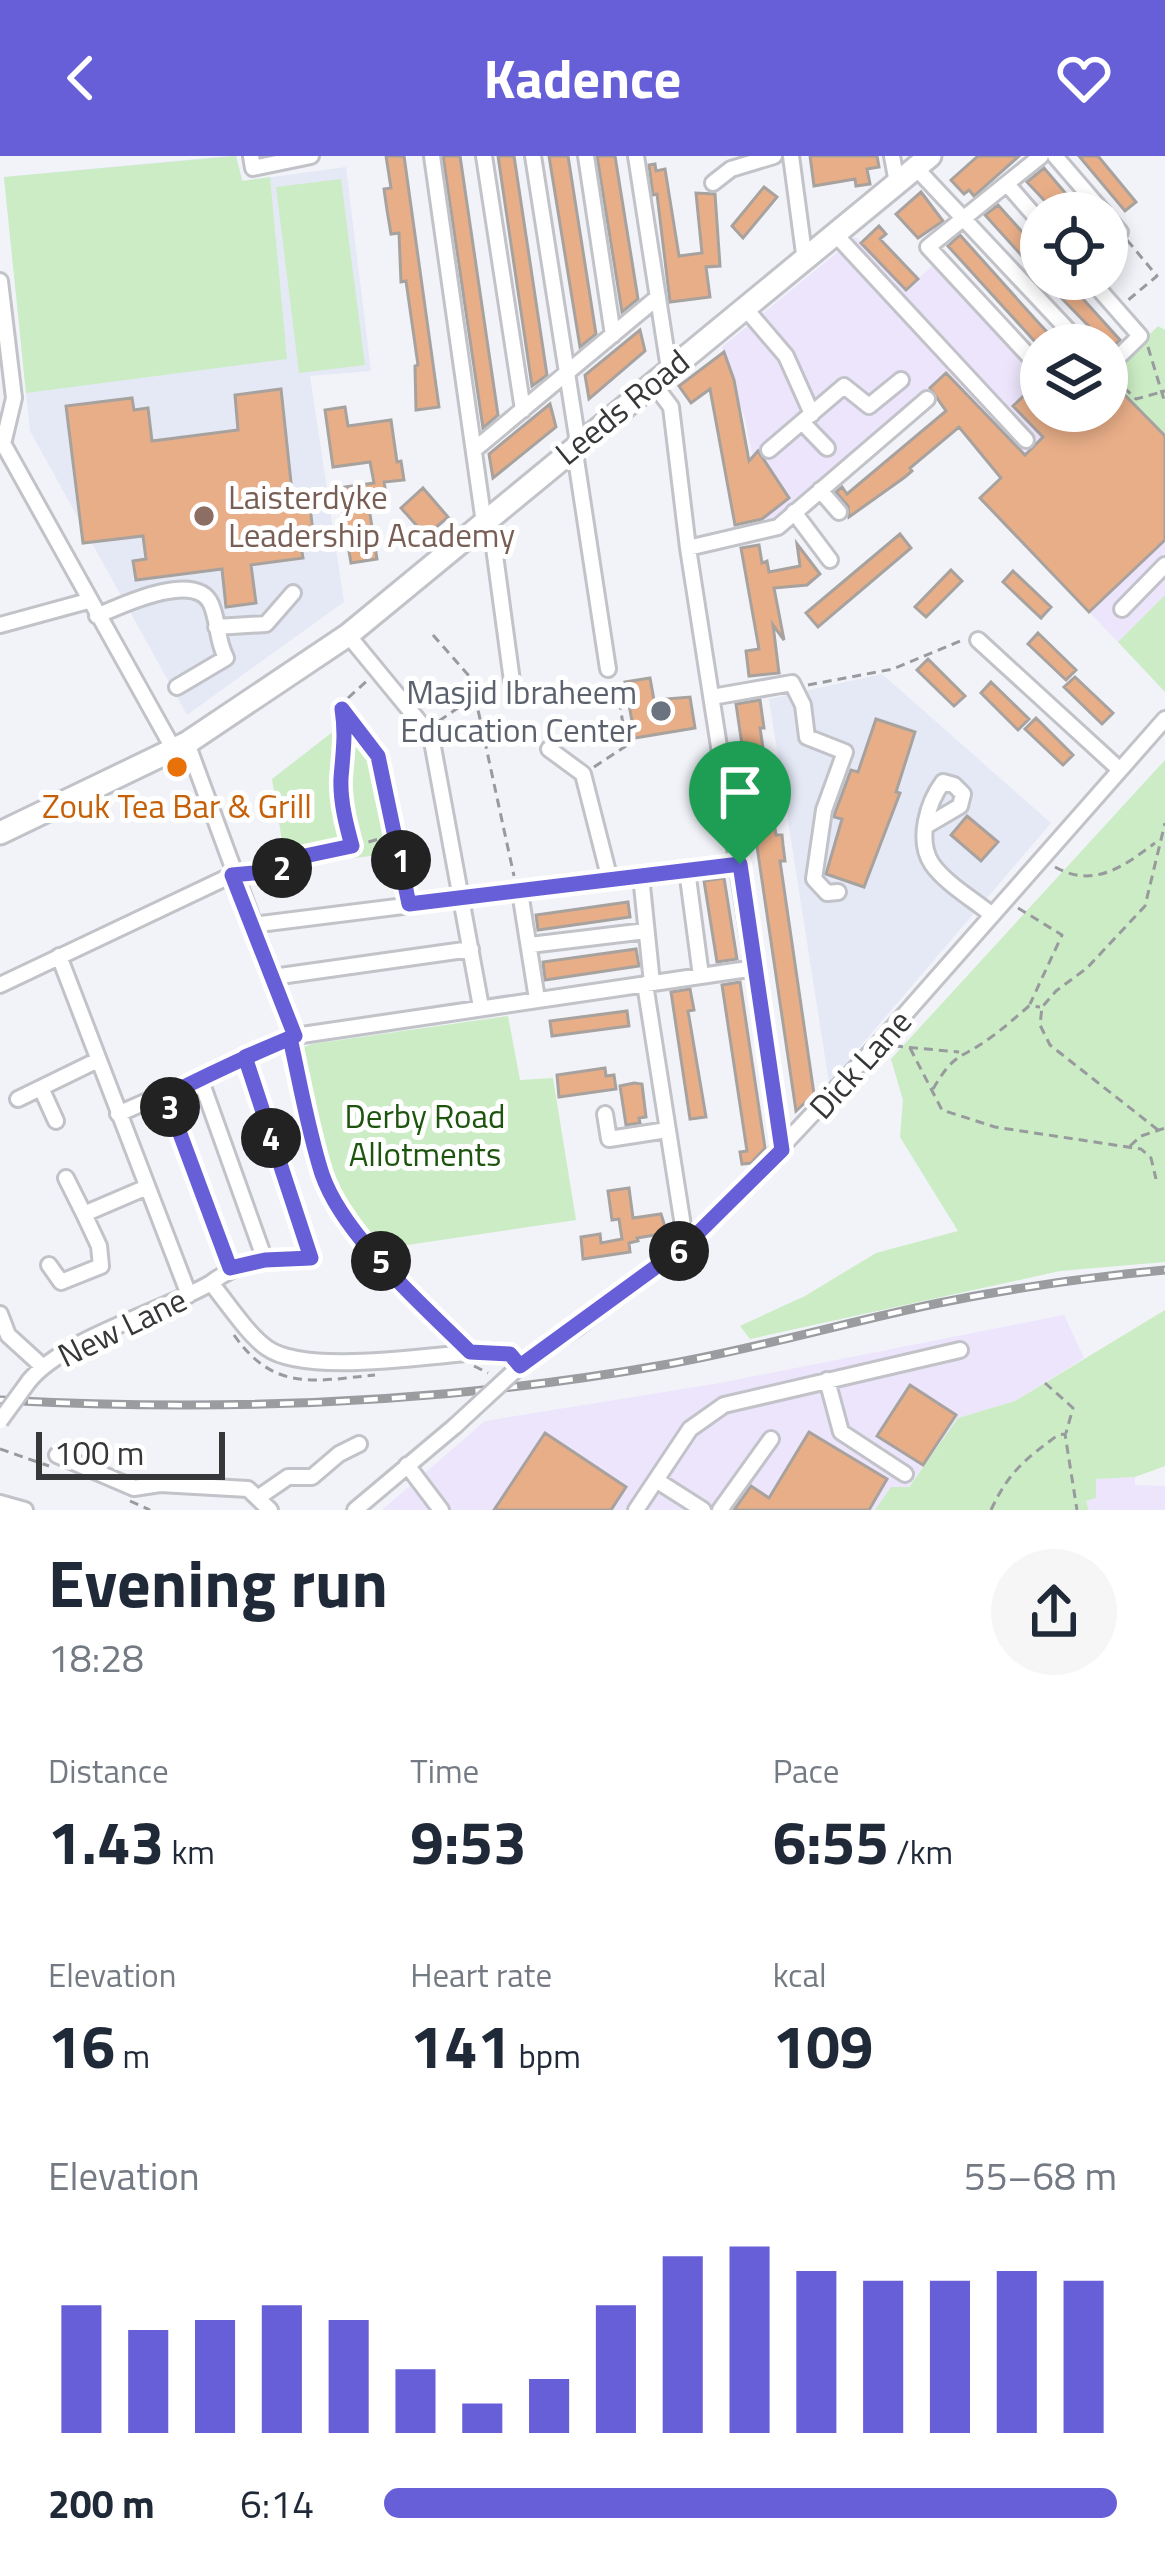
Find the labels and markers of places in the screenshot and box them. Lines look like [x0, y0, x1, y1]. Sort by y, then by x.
place label: Laisterdyke Leadership Academy [228, 472, 515, 560]
marker: Laisterdyke Leadership Academy [191, 503, 217, 529]
place label: Masjid Ibraheem Education Center [400, 667, 637, 755]
marker: Masjid Ibraheem Education Center [648, 698, 674, 724]
pin [689, 741, 791, 864]
marker: Zouk Tea Bar & Grill [164, 754, 190, 780]
place label: Zouk Tea Bar & Grill [42, 781, 312, 831]
pin: 1 [371, 830, 431, 890]
pin: 2 [252, 838, 312, 898]
pin: 3 [140, 1077, 200, 1137]
pin: 4 [241, 1108, 301, 1168]
pin: 6 [649, 1221, 709, 1281]
pin: 5 [351, 1231, 411, 1291]

